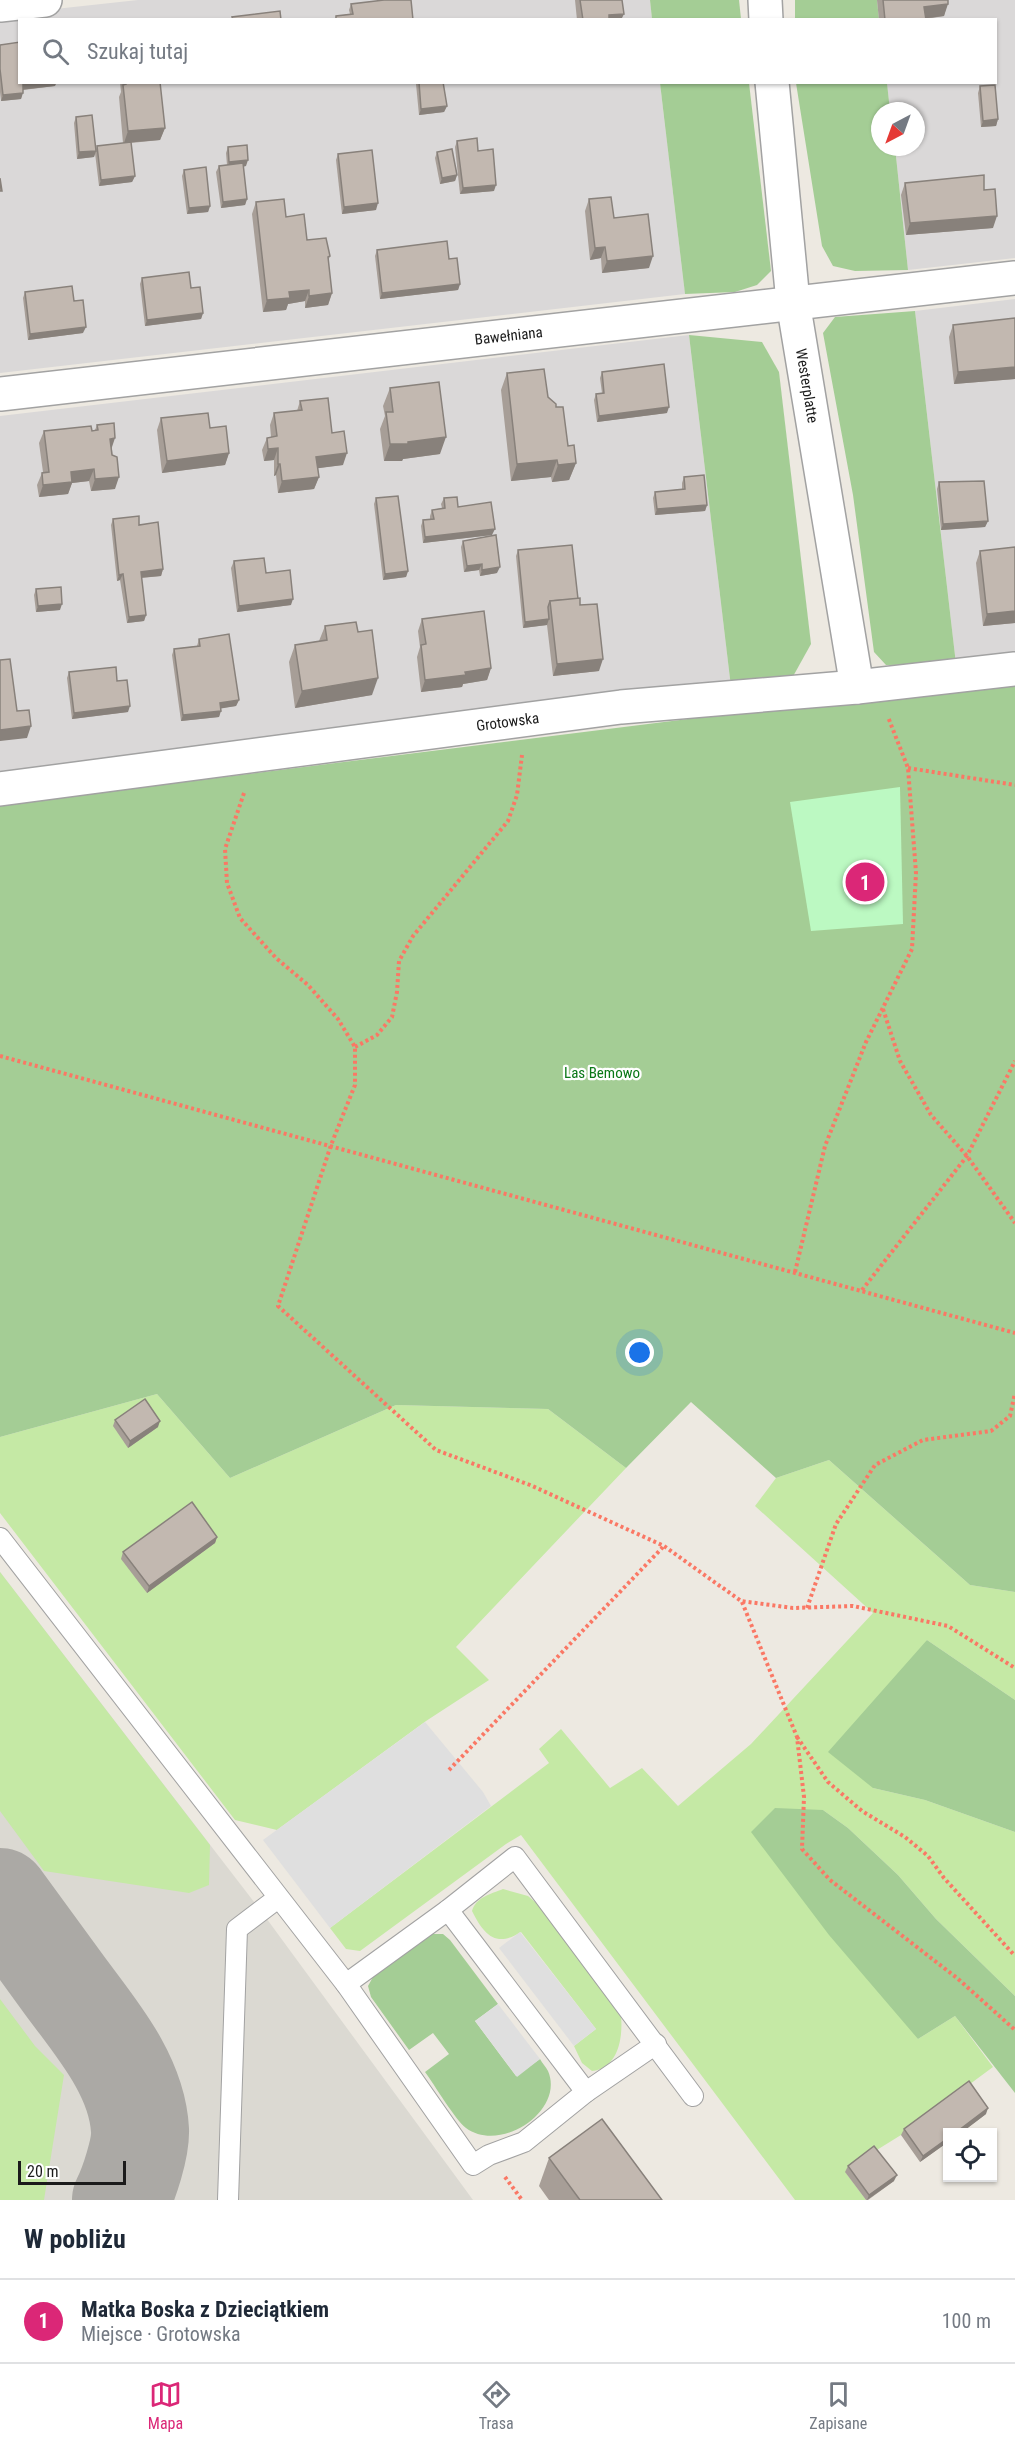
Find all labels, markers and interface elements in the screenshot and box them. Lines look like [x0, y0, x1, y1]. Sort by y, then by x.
search box [18, 18, 997, 84]
icon: search [39, 35, 72, 68]
text: Szukaj tutaj [87, 39, 188, 64]
north arrow [871, 102, 925, 156]
street label: Bawełniana [474, 323, 544, 349]
street label: Westerplatte [792, 347, 822, 424]
street label: Grotowska [475, 709, 540, 735]
pin: 1 [846, 860, 884, 904]
park label: Las Bemowo [564, 1064, 640, 1082]
your location [625, 1338, 654, 1367]
map controls [943, 2128, 997, 2182]
button: locate [943, 2128, 997, 2182]
scale bar [18, 2158, 126, 2186]
text: 20 m [27, 2162, 59, 2181]
text: W pobliżu [24, 2224, 126, 2254]
text: Matka Boska z Dzieciątkiem [81, 2297, 329, 2322]
text: 1 [38, 2309, 49, 2333]
text: 100 m [942, 2309, 991, 2333]
text: Miejsce · Grotowska [81, 2322, 241, 2346]
tab: Mapa [148, 2378, 183, 2433]
tab: Trasa [479, 2378, 514, 2433]
tab: Zapisane [809, 2378, 867, 2433]

